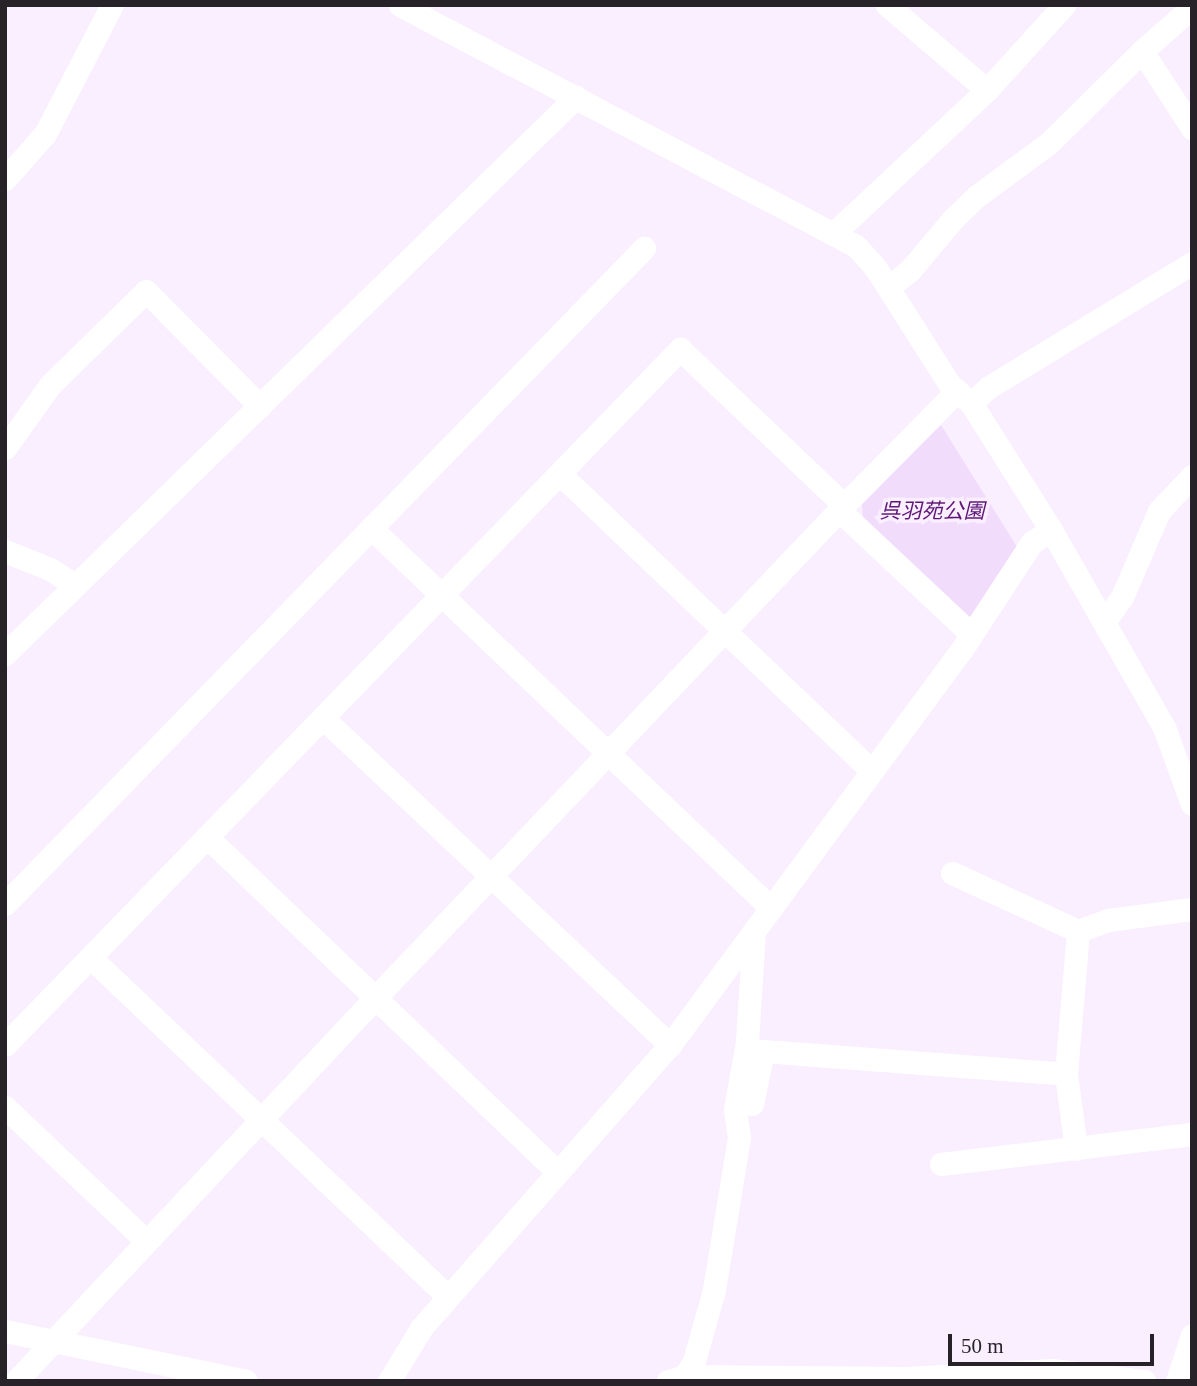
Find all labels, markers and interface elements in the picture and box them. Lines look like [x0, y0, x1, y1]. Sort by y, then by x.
park label: 呉羽苑公園 [880, 498, 984, 524]
scale bar [952, 1320, 1158, 1364]
text: 50 m [961, 1334, 1004, 1358]

